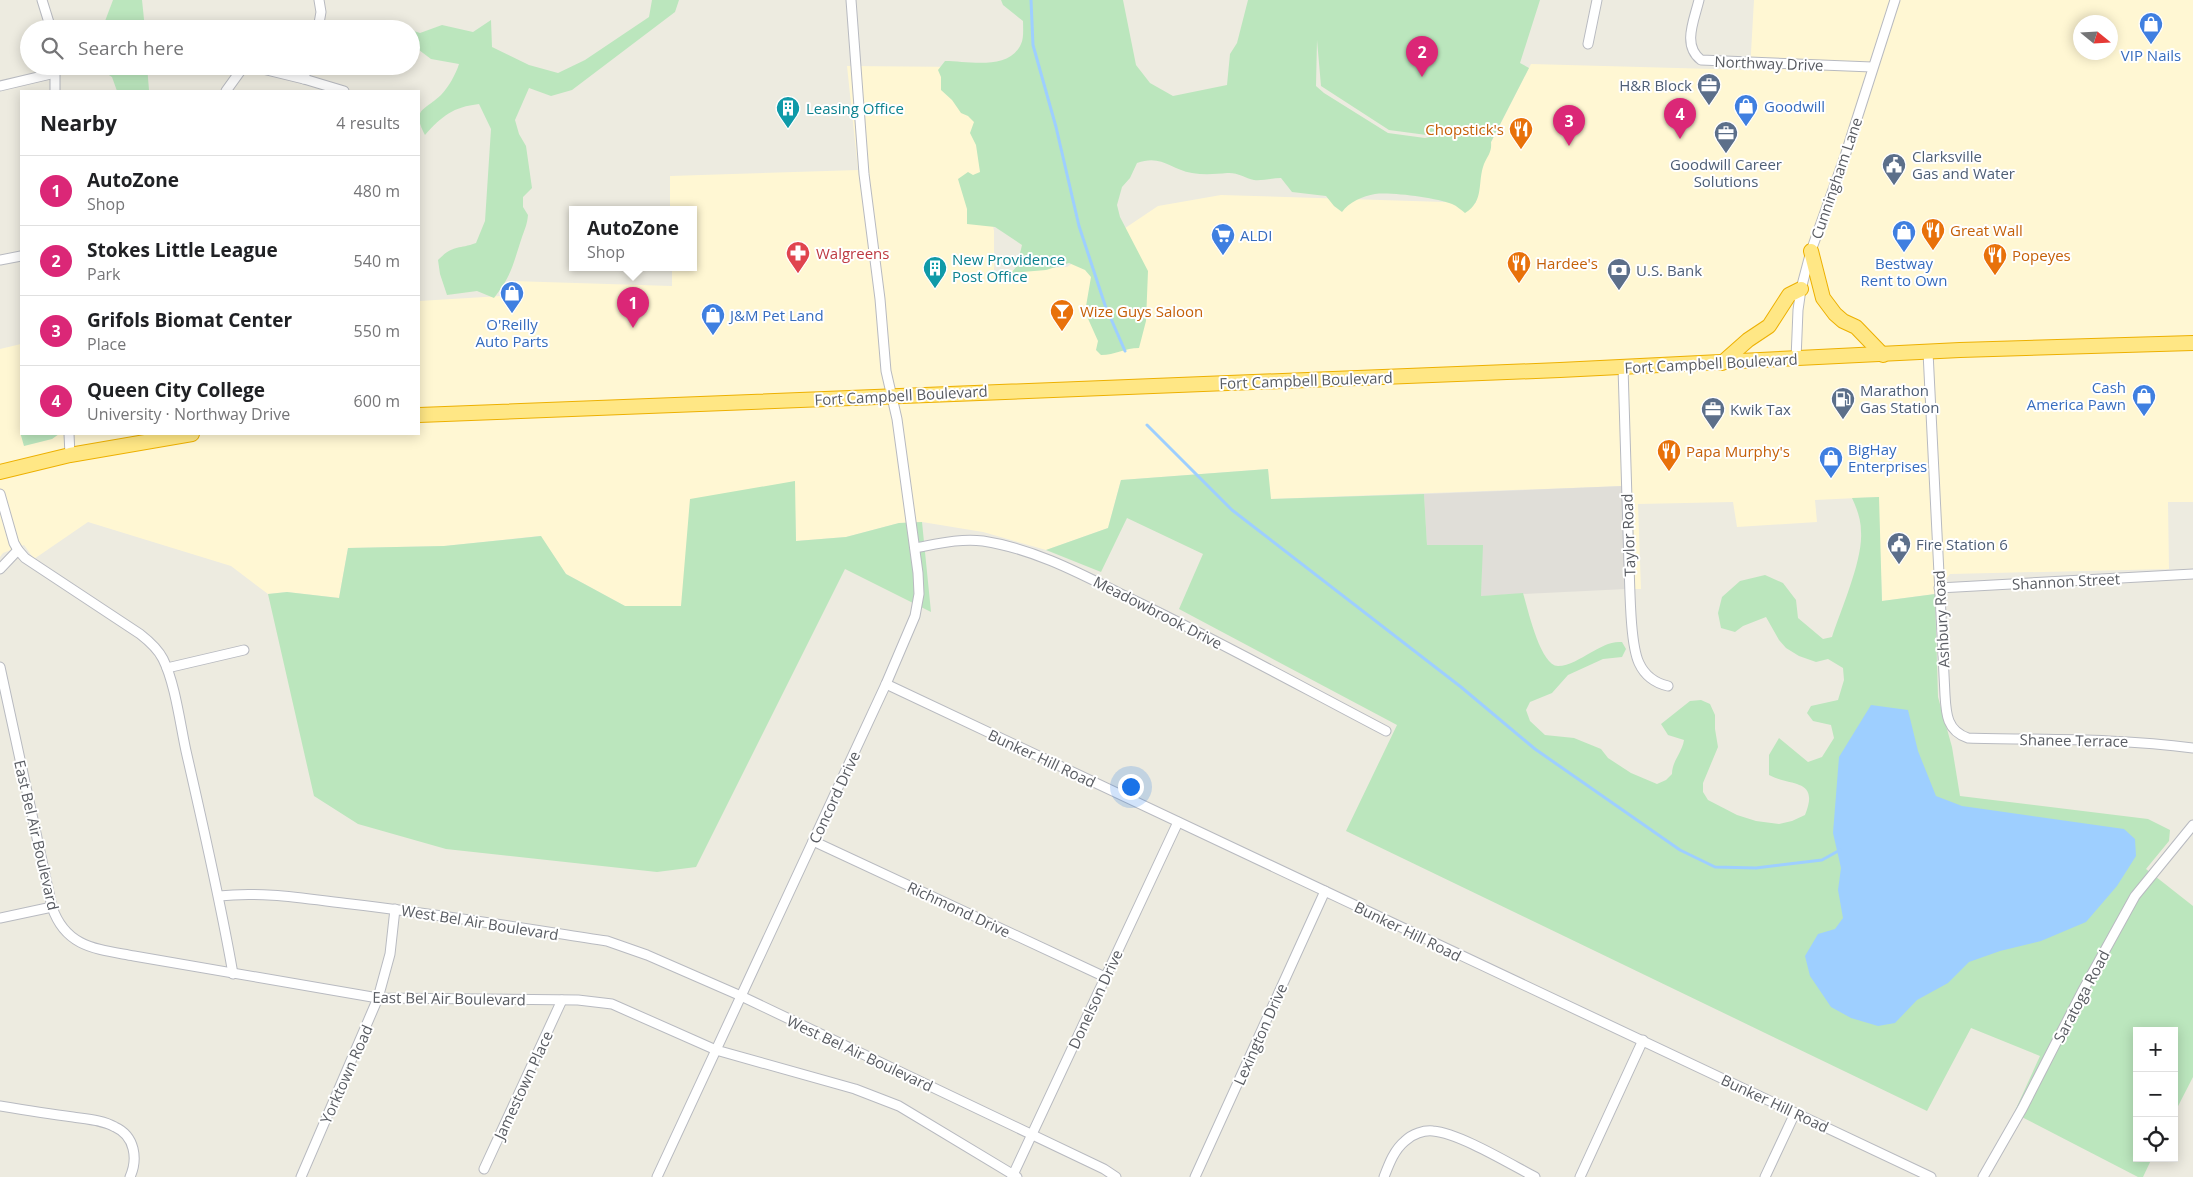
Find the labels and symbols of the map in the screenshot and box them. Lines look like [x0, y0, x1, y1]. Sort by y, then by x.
shop icon: VIP Nails [2138, 11, 2164, 45]
north arrow [2073, 15, 2118, 60]
pin: 2 [1406, 36, 1438, 77]
place label: VIP Nails [2121, 45, 2181, 65]
street label: Northway Drive [1714, 51, 1824, 75]
office icon: H&R Block [1696, 72, 1722, 106]
place label: H&R Block [1619, 75, 1692, 95]
shop icon: Goodwill [1733, 93, 1759, 127]
building icon: Leasing Office [775, 95, 801, 129]
place label: Goodwill [1764, 96, 1825, 116]
place label: Leasing Office [806, 98, 904, 118]
pin: 4 [1664, 98, 1696, 139]
pin: 3 [1553, 105, 1585, 146]
street label: Cunningham Lane [1806, 115, 1866, 241]
restaurant icon: Chopstick's [1508, 116, 1534, 150]
place label: Chopstick's [1425, 119, 1504, 139]
office icon: Goodwill Career Solutions [1713, 120, 1739, 154]
place label: Clarksville Gas and Water [1912, 146, 2015, 183]
public building icon: Clarksville Gas and Water [1881, 152, 1907, 186]
place label: Goodwill Career Solutions [1670, 154, 1782, 191]
restaurant icon: Great Wall [1920, 217, 1946, 251]
shop icon: Bestway Rent to Own [1891, 219, 1917, 253]
place label: Great Wall [1950, 220, 2023, 240]
supermarket icon: ALDI [1210, 222, 1236, 256]
place label: ALDI [1240, 225, 1272, 245]
pharmacy icon: Walgreens [785, 240, 811, 274]
restaurant icon: Popeyes [1982, 242, 2008, 276]
place label: Walgreens [816, 243, 889, 263]
place label: Popeyes [2012, 245, 2071, 265]
place label: New Providence Post Office [952, 249, 1065, 286]
restaurant icon: Hardee's [1506, 250, 1532, 284]
place label: Hardee's [1536, 253, 1598, 273]
place label: Bestway Rent to Own [1861, 253, 1947, 290]
building icon: New Providence Post Office [922, 255, 948, 289]
bank icon: U.S. Bank [1606, 257, 1632, 291]
place label: U.S. Bank [1636, 260, 1702, 280]
shop icon: O'Reilly Auto Parts [499, 280, 525, 314]
pin: 1 [617, 287, 649, 328]
bar icon: Wize Guys Saloon [1049, 298, 1075, 332]
place label: Wize Guys Saloon [1080, 301, 1203, 321]
shop icon: J&M Pet Land [700, 302, 726, 336]
place label: J&M Pet Land [728, 305, 824, 325]
place label: O'Reilly Auto Parts [476, 314, 548, 351]
street label: Fort Campbell Boulevard [1624, 348, 1798, 378]
street label: Fort Campbell Boulevard [1219, 367, 1393, 393]
place label: Cash America Pawn [2027, 377, 2126, 414]
street label: Fort Campbell Boulevard [814, 380, 988, 410]
place label: Marathon Gas Station [1860, 380, 1940, 417]
shop icon: Cash America Pawn [2131, 383, 2157, 417]
fuel station icon: Marathon Gas Station [1830, 386, 1856, 420]
office icon: Kwik Tax [1700, 396, 1726, 430]
place label: Kwik Tax [1730, 399, 1791, 419]
restaurant icon: Papa Murphy's [1656, 438, 1682, 472]
place label: BigHay Enterprises [1848, 439, 1927, 476]
place label: Papa Murphy's [1686, 441, 1790, 461]
shop icon: BigHay Enterprises [1818, 445, 1844, 479]
street label: Taylor Road [1617, 493, 1639, 577]
public building icon: Fire Station 6 [1886, 531, 1912, 565]
place label: Fire Station 6 [1916, 534, 2008, 554]
street label: Shannon Street [2011, 568, 2121, 594]
street label: Ashbury Road [1928, 570, 1954, 668]
street label: Meadowbrook Drive [1090, 571, 1226, 653]
street label: Bunker Hill Road [985, 724, 1099, 792]
street label: Shanee Terrace [2020, 729, 2128, 751]
street label: Concord Drive [804, 748, 864, 846]
street label: East Bel Air Boulevard [10, 758, 64, 912]
your location [1118, 774, 1144, 800]
street label: Richmond Drive [904, 876, 1014, 942]
street label: Bunker Hill Road [1351, 896, 1465, 966]
street label: West Bel Air Boulevard [400, 900, 560, 944]
street label: Donelson Drive [1063, 946, 1127, 1052]
street label: Saratoga Road [2048, 946, 2114, 1046]
street label: Lexington Drive [1229, 980, 1291, 1088]
street label: East Bel Air Boulevard [372, 987, 526, 1009]
street label: West Bel Air Boulevard [784, 1010, 936, 1096]
street label: Yorktown Road [315, 1021, 377, 1127]
street label: Jamestown Place [488, 1027, 557, 1144]
street label: Bunker Hill Road [1718, 1069, 1832, 1137]

